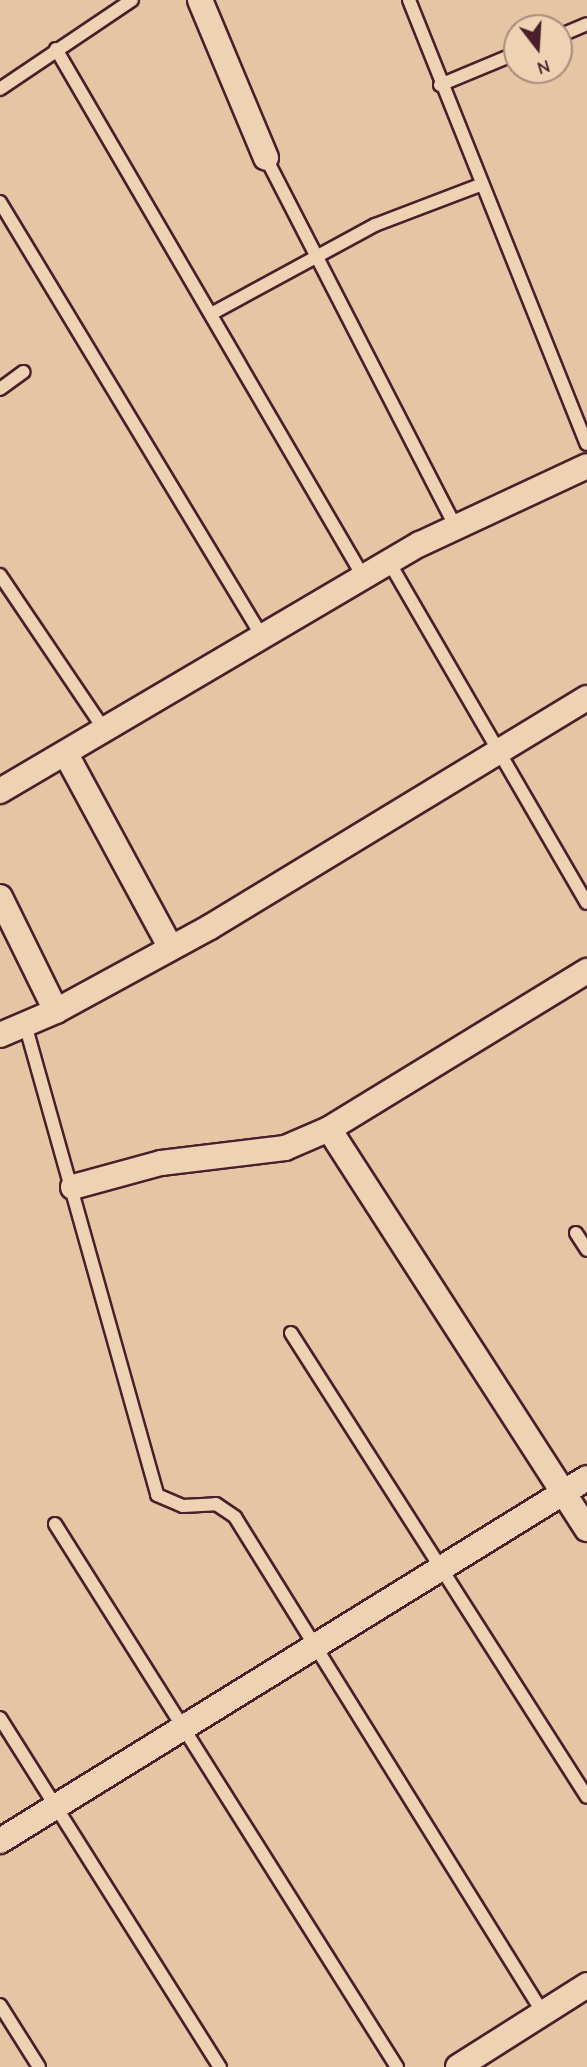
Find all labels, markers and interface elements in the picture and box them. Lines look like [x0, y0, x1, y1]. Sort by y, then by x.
north arrow [503, 14, 573, 84]
text: N [534, 55, 553, 79]

